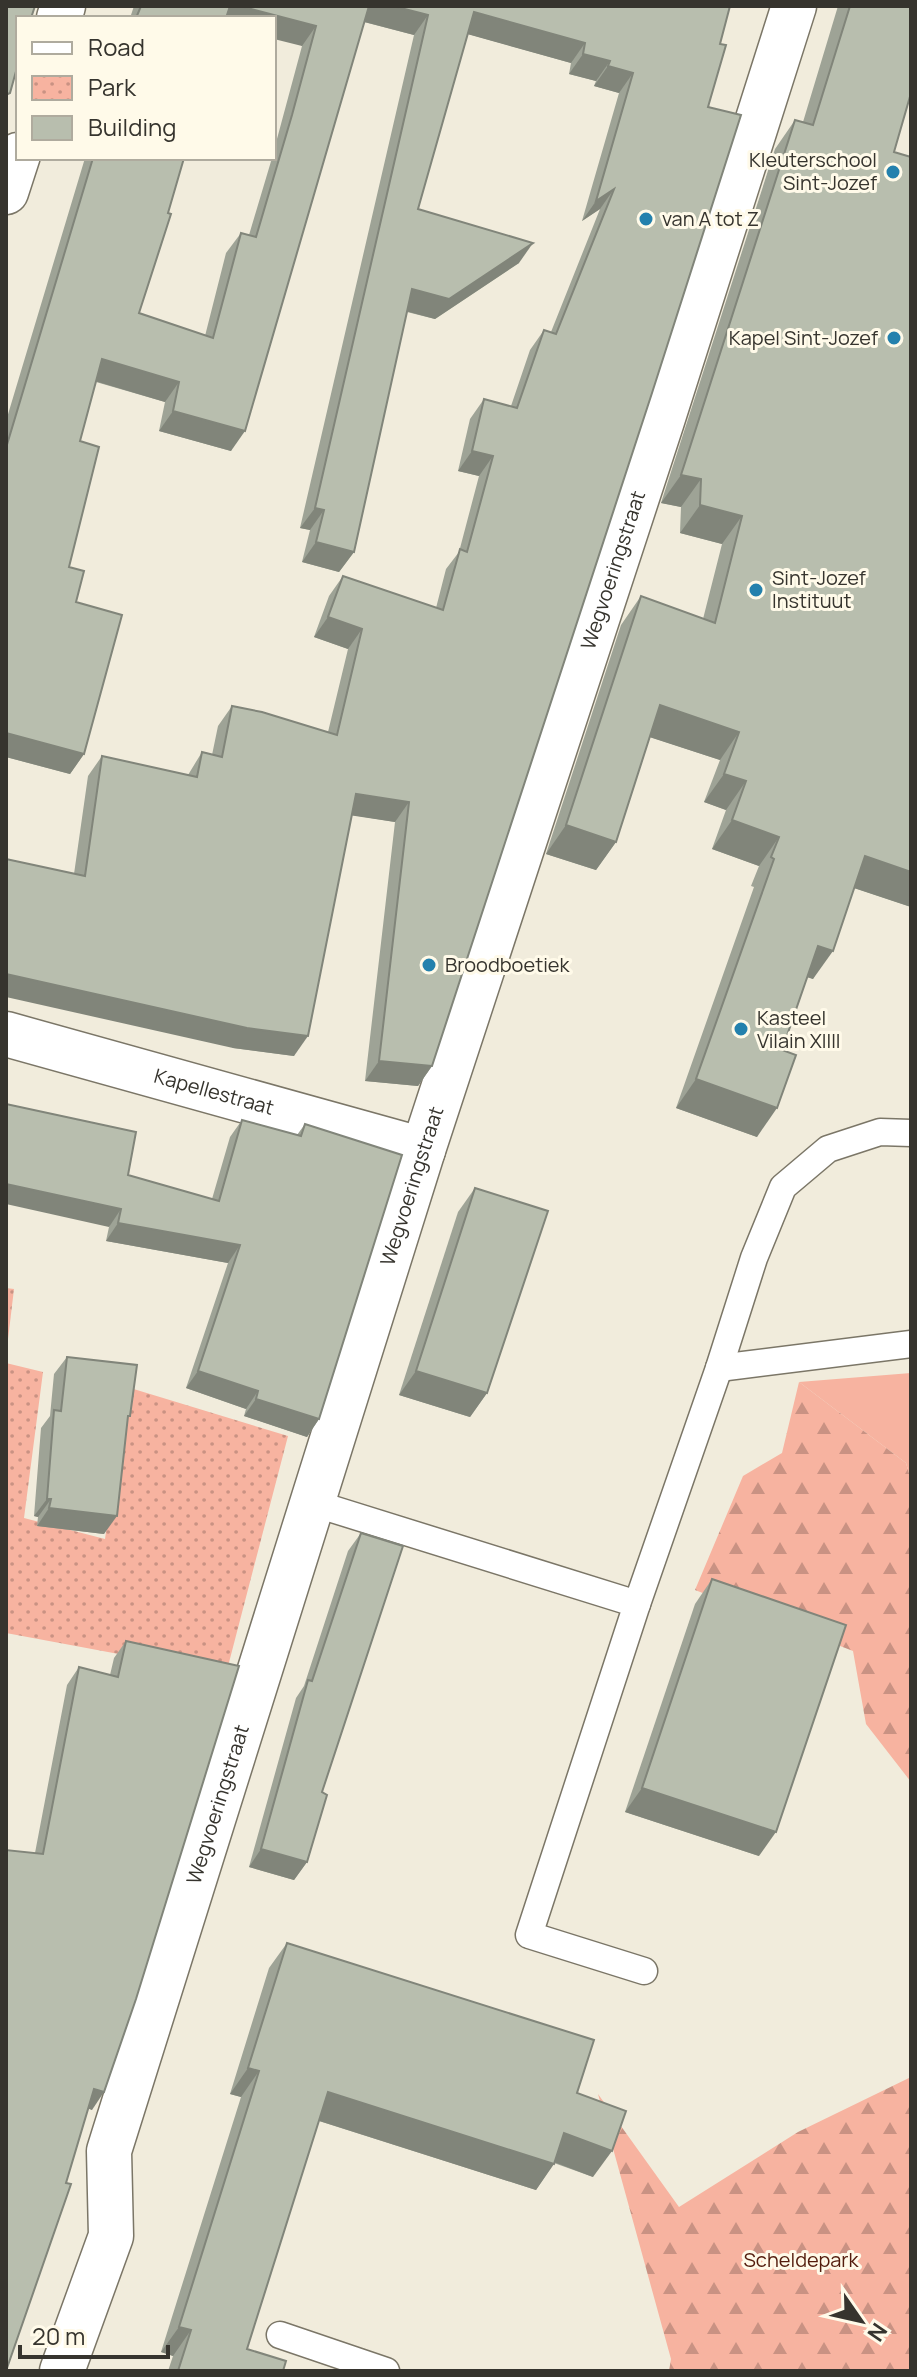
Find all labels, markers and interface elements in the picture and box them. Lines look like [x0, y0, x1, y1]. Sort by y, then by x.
legend [16, 16, 276, 160]
text: Road [88, 30, 145, 63]
text: Park [88, 70, 137, 103]
text: Building [88, 110, 176, 143]
place label: Kleuterschool Sint-Jozef [749, 146, 877, 196]
marker: Kleuterschool Sint-Jozef [884, 163, 902, 181]
place label: van A tot Z [662, 205, 759, 232]
marker: van A tot Z [637, 210, 655, 228]
place label: Kapel Sint-Jozef [729, 324, 878, 351]
marker: Kapel Sint-Jozef [885, 329, 903, 347]
street label: Wegvoeringstraat [574, 487, 651, 653]
place label: Sint-Jozef Instituut [772, 564, 866, 614]
marker: Sint-Jozef Instituut [747, 581, 765, 599]
place label: Broodboetiek [445, 951, 571, 978]
marker: Broodboetiek [420, 956, 438, 974]
place label: Kasteel Vilain XIIII [757, 1004, 840, 1054]
marker: Kasteel Vilain XIIII [732, 1020, 750, 1038]
street label: Kapellestraat [151, 1062, 277, 1121]
street label: Wegvoeringstraat [374, 1103, 449, 1269]
street label: Wegvoeringstraat [180, 1721, 255, 1887]
park label: Scheldepark [744, 2246, 860, 2273]
north arrow [821, 2281, 901, 2361]
scale bar [20, 2309, 168, 2359]
text: N [861, 2317, 894, 2347]
text: 20 m [32, 2319, 85, 2352]

